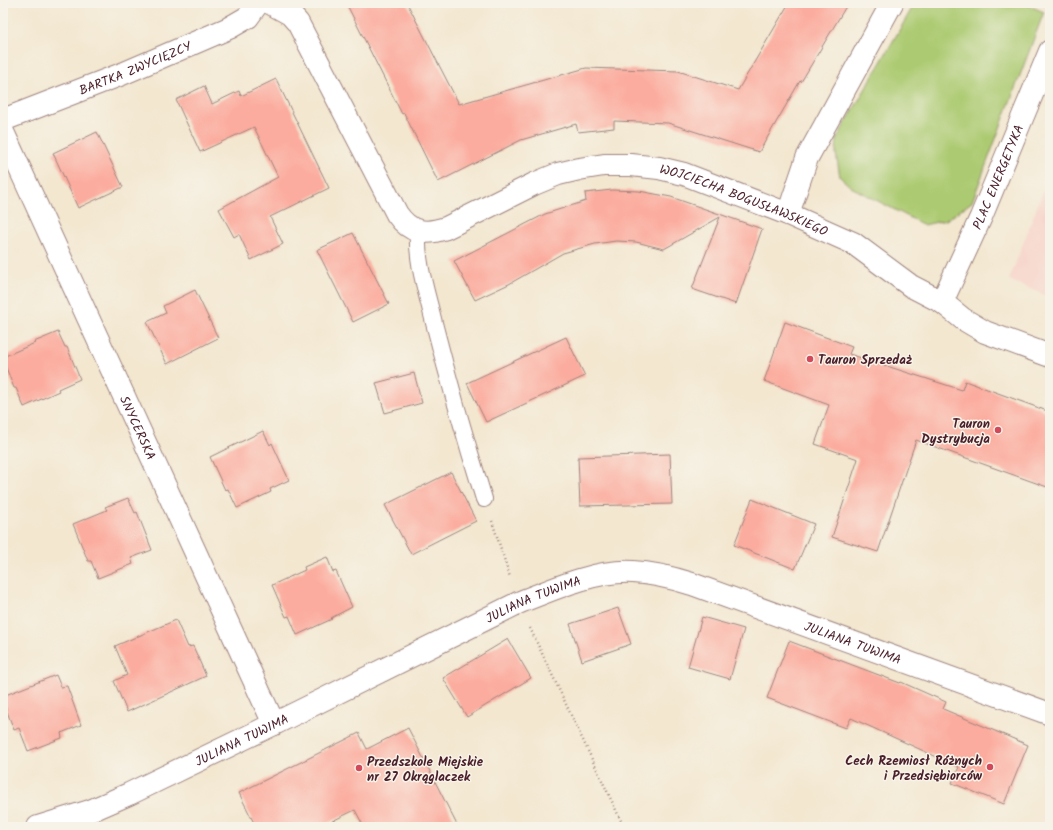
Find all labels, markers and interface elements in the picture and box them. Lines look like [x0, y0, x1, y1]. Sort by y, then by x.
street label: BARTKA ZWYCIĘZCY [76, 36, 196, 102]
street label: PLAC ENERGETYKA [968, 121, 1030, 234]
street label: WOJCIECHA BOGUSŁAWSKIEGO [657, 160, 831, 243]
place label: Tauron Sprzedaż [818, 350, 912, 371]
marker: Tauron Sprzedaż [805, 354, 815, 364]
street label: SNYCERSKA [113, 393, 161, 464]
place label: Tauron Dystrybucja [921, 414, 990, 450]
marker: Tauron Dystrybucja [993, 425, 1003, 435]
street label: JULIANA TUWIMA [482, 571, 584, 629]
street label: JULIANA TUWIMA [801, 617, 904, 671]
street label: JULIANA TUWIMA [192, 709, 293, 773]
place label: Cech Rzemiosł Różnych i Przedsiębiorców [845, 751, 983, 787]
place label: Przedszkole Miejskie nr 27 Okrąglaczek [367, 752, 484, 788]
marker: Cech Rzemiosł Różnych i Przedsiębiorców [985, 762, 995, 772]
marker: Przedszkole Miejskie nr 27 Okrąglaczek [354, 763, 364, 773]

